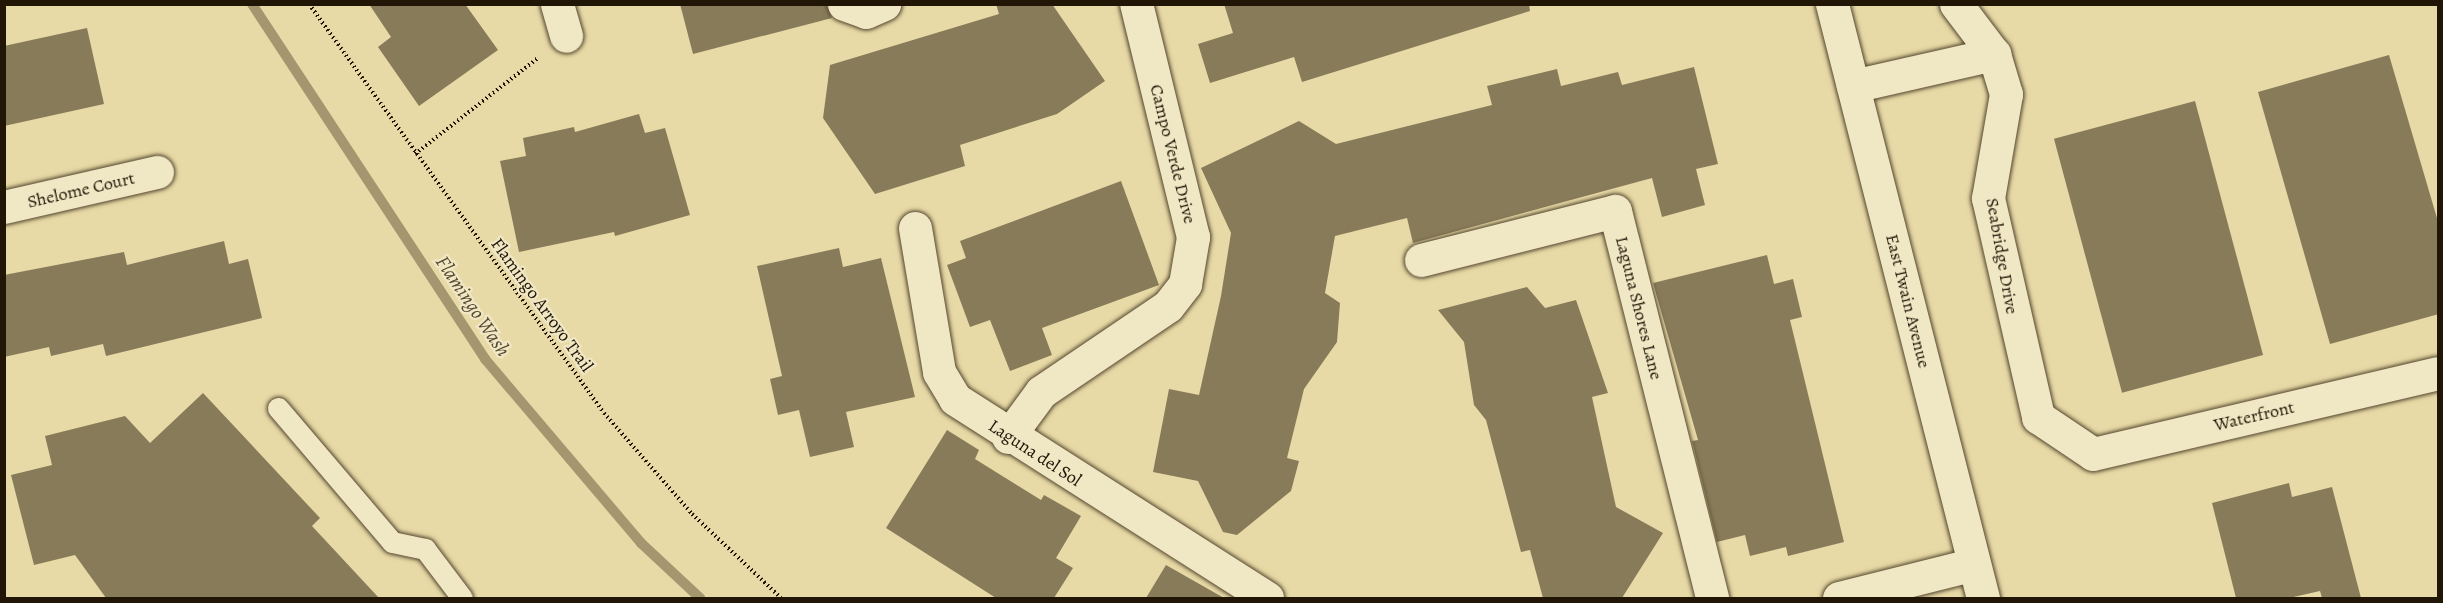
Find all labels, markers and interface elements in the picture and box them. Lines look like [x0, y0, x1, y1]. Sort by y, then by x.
street label: Campo Verde Drive [1145, 82, 1201, 226]
street label: Shelome Court [25, 167, 137, 213]
street label: Seabridge Drive [1981, 196, 2023, 316]
street label: East Twain Avenue [1881, 232, 1935, 370]
street label: Flamingo Arroyo Trail [486, 234, 598, 376]
street label: Laguna Shores Lane [1611, 234, 1667, 382]
water label: Flamingo Wash [430, 251, 516, 361]
street label: Waterfront [2212, 396, 2296, 436]
street label: Laguna del Sol [985, 415, 1085, 491]

